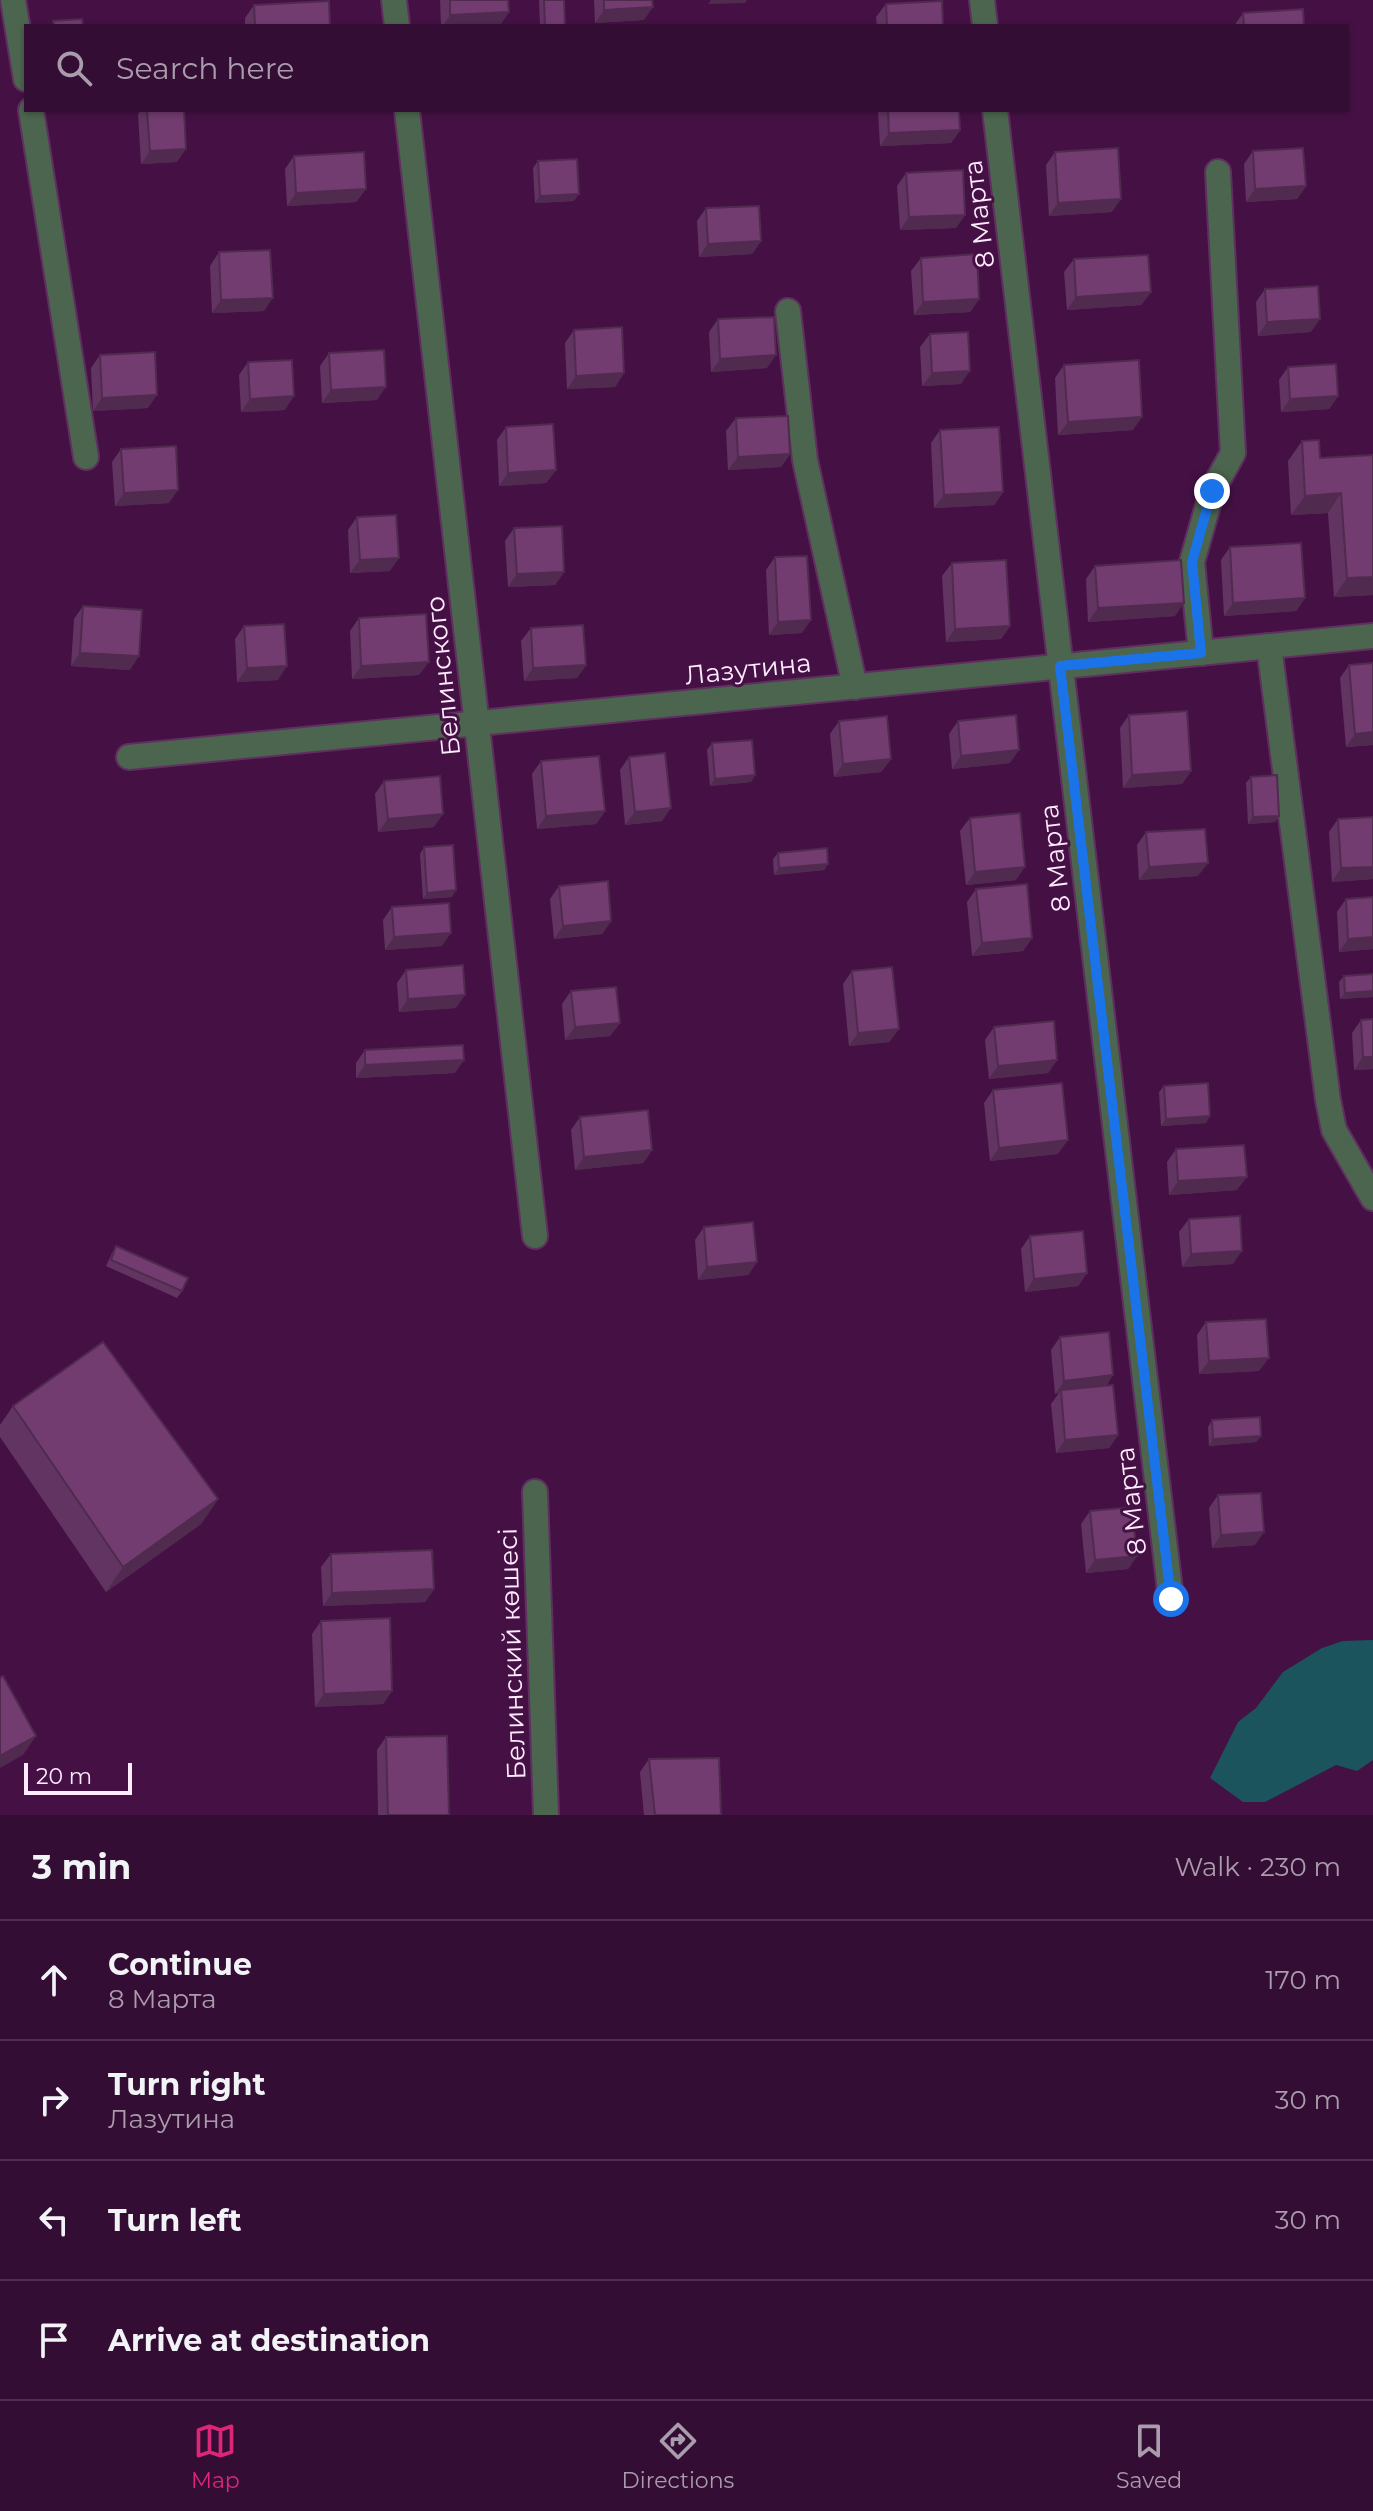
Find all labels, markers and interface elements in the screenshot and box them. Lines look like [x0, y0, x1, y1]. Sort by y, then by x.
search box [24, 24, 1349, 112]
icon: search [52, 46, 96, 90]
text: Search here [116, 50, 294, 87]
street label: 8 Марта [957, 158, 1001, 270]
route end [1194, 473, 1230, 509]
street label: Белинского [419, 594, 467, 758]
street label: Лазутина [683, 646, 813, 692]
street label: 8 Марта [1033, 802, 1077, 914]
street label: 8 Марта [1109, 1445, 1153, 1557]
street label: Белинский көшесі [492, 1528, 532, 1780]
route start [1153, 1581, 1189, 1617]
scale bar [24, 1759, 132, 1795]
text: 20 m [36, 1763, 92, 1790]
text: 3 min [32, 1846, 131, 1888]
text: Walk · 230 m [1174, 1851, 1341, 1883]
text: Continue [108, 1946, 252, 1983]
icon: ahead [32, 1958, 76, 2002]
text: 170 m [1265, 1964, 1341, 1996]
text: 8 Марта [108, 1983, 216, 2015]
text: Turn right [108, 2066, 265, 2103]
icon: right [32, 2078, 76, 2122]
text: 30 m [1275, 2084, 1341, 2116]
text: Лазутина [108, 2103, 235, 2135]
icon: left [32, 2198, 76, 2242]
text: Turn left [108, 2202, 241, 2239]
text: 30 m [1275, 2204, 1341, 2236]
icon: arrive [32, 2318, 76, 2362]
text: Arrive at destination [108, 2322, 430, 2359]
tab: Map [191, 2419, 240, 2494]
tab: Directions [622, 2419, 734, 2494]
tab: Saved [1116, 2419, 1182, 2494]

